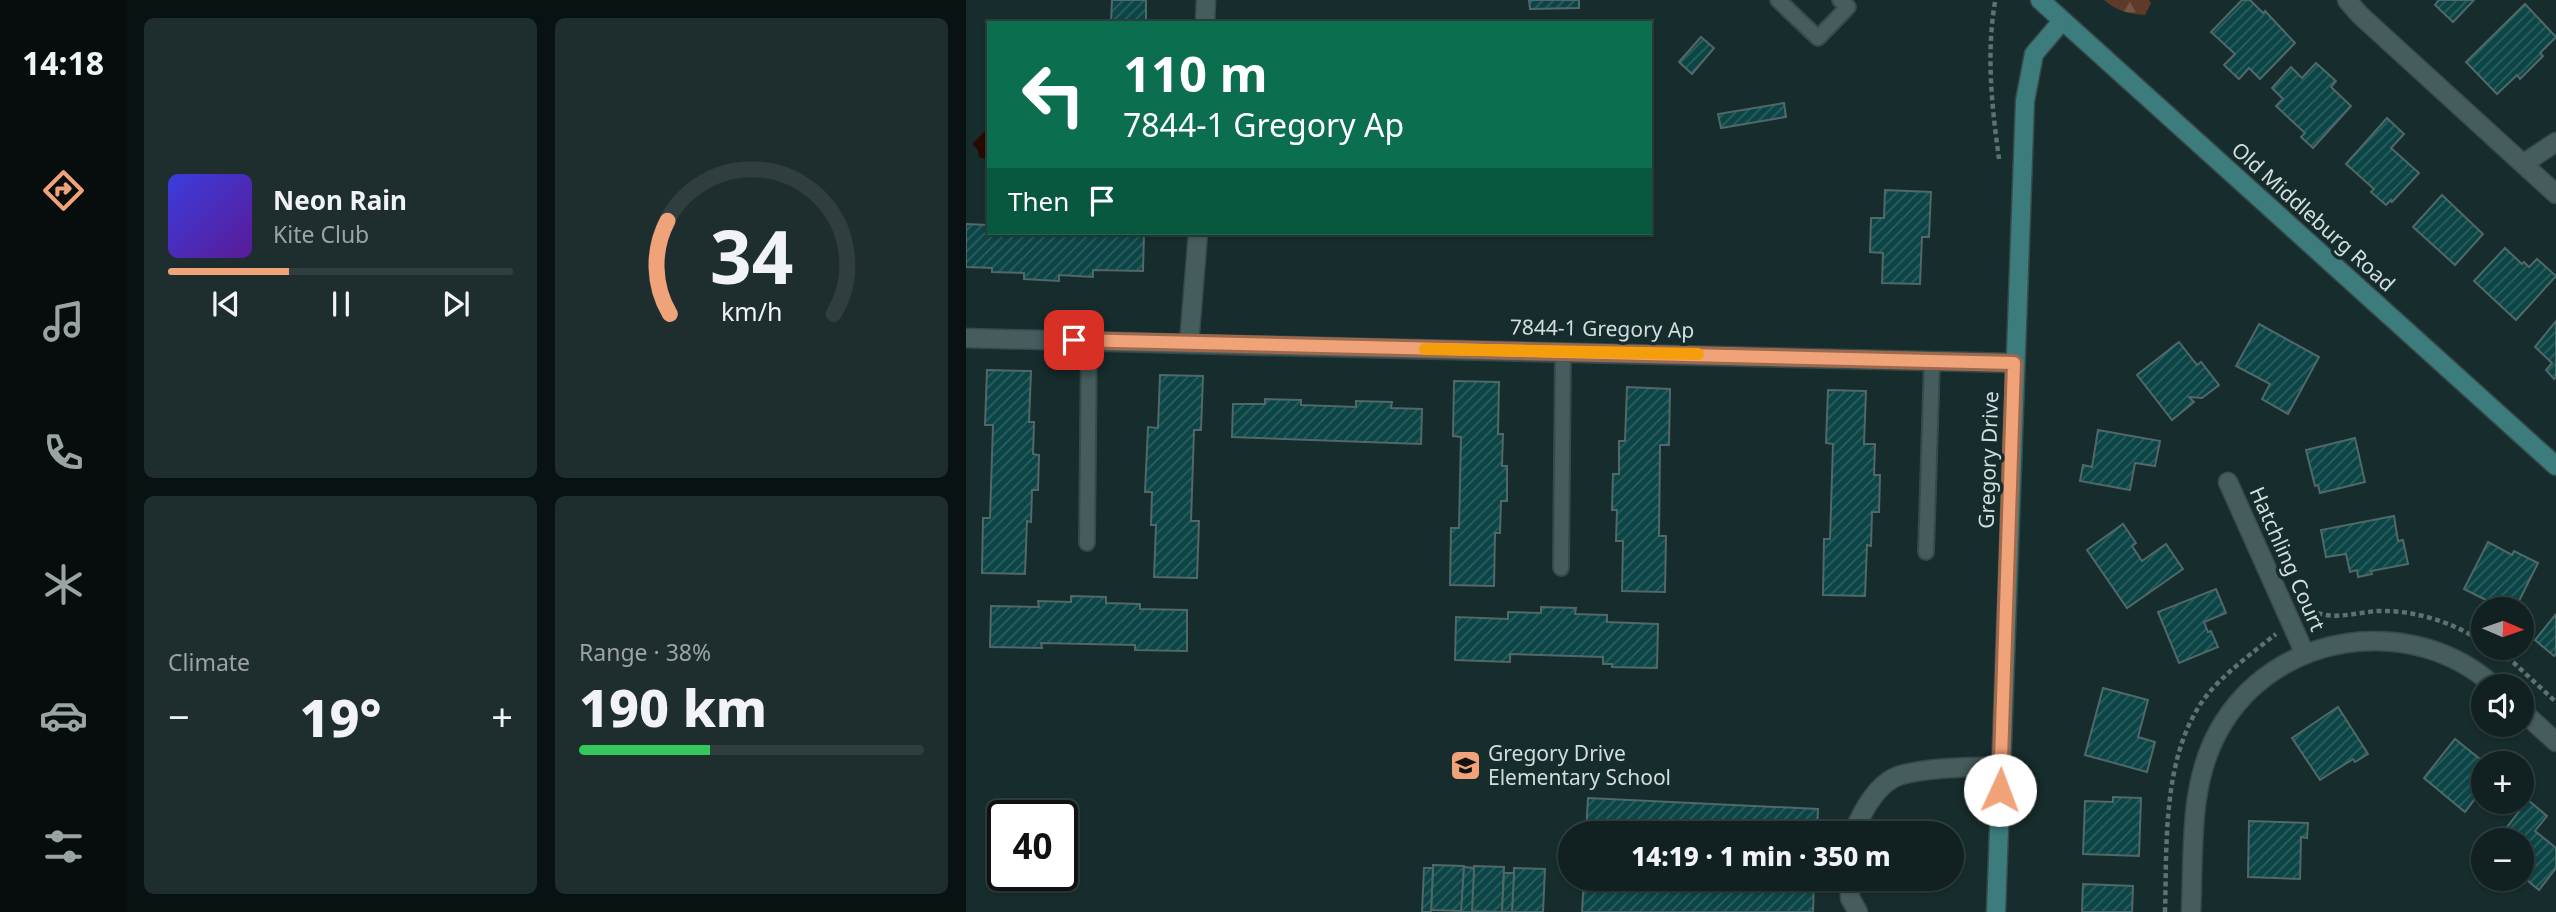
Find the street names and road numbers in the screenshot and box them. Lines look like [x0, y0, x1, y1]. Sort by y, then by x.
street label: Old Middleburg Road [2226, 135, 2401, 297]
street label: 7844-1 Gregory Ap [1510, 312, 1694, 344]
street label: Gregory Drive [1972, 391, 2004, 529]
street label: Hatchling Court [2244, 482, 2332, 636]

